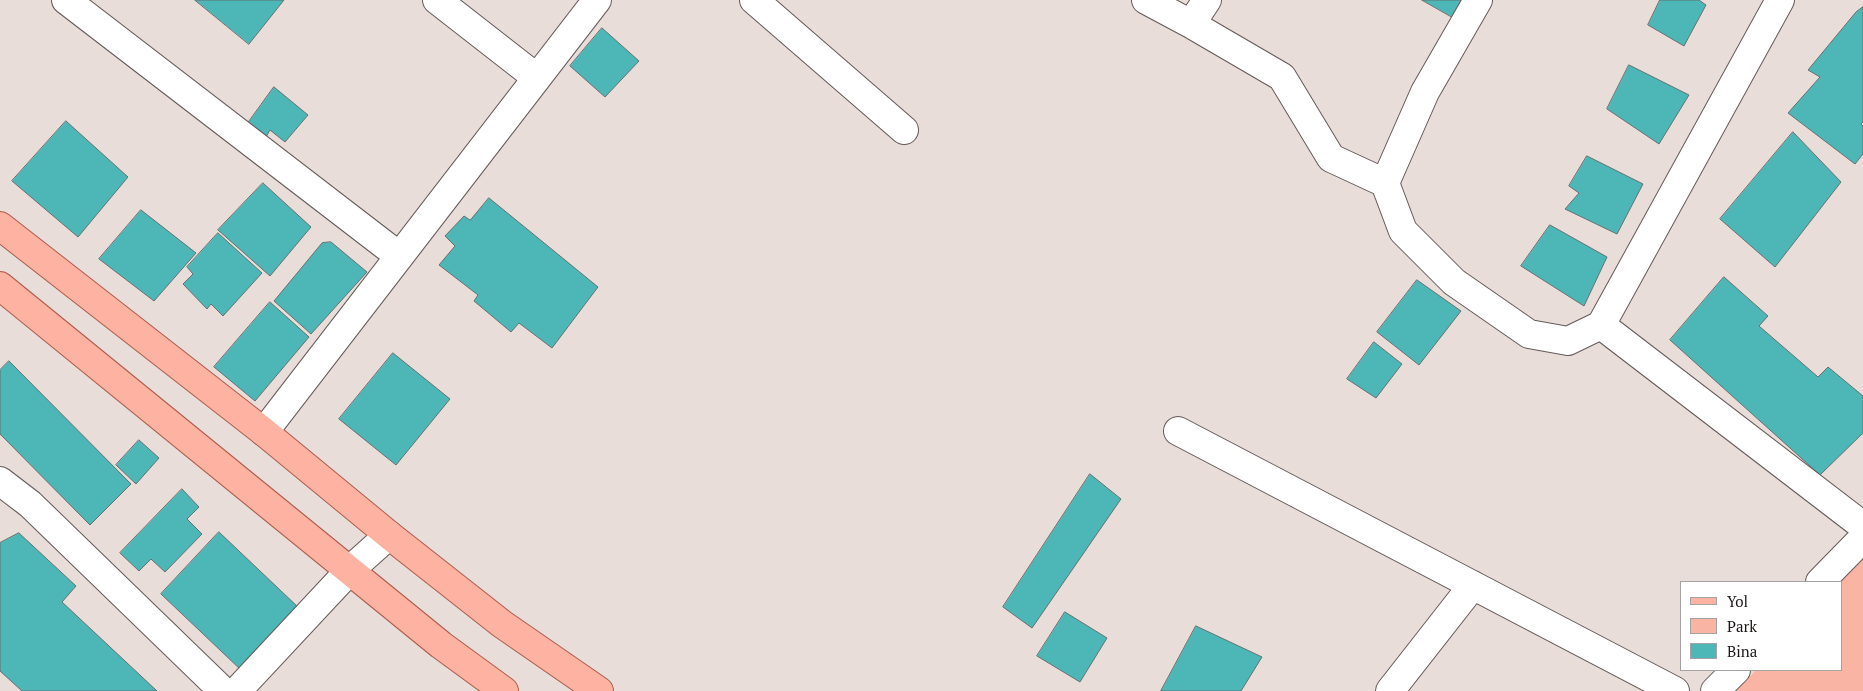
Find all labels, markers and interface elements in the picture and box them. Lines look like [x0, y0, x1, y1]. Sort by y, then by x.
legend [1680, 581, 1843, 671]
text: Yol [1727, 591, 1748, 611]
text: Park [1727, 616, 1757, 636]
text: Bina [1727, 641, 1757, 661]

